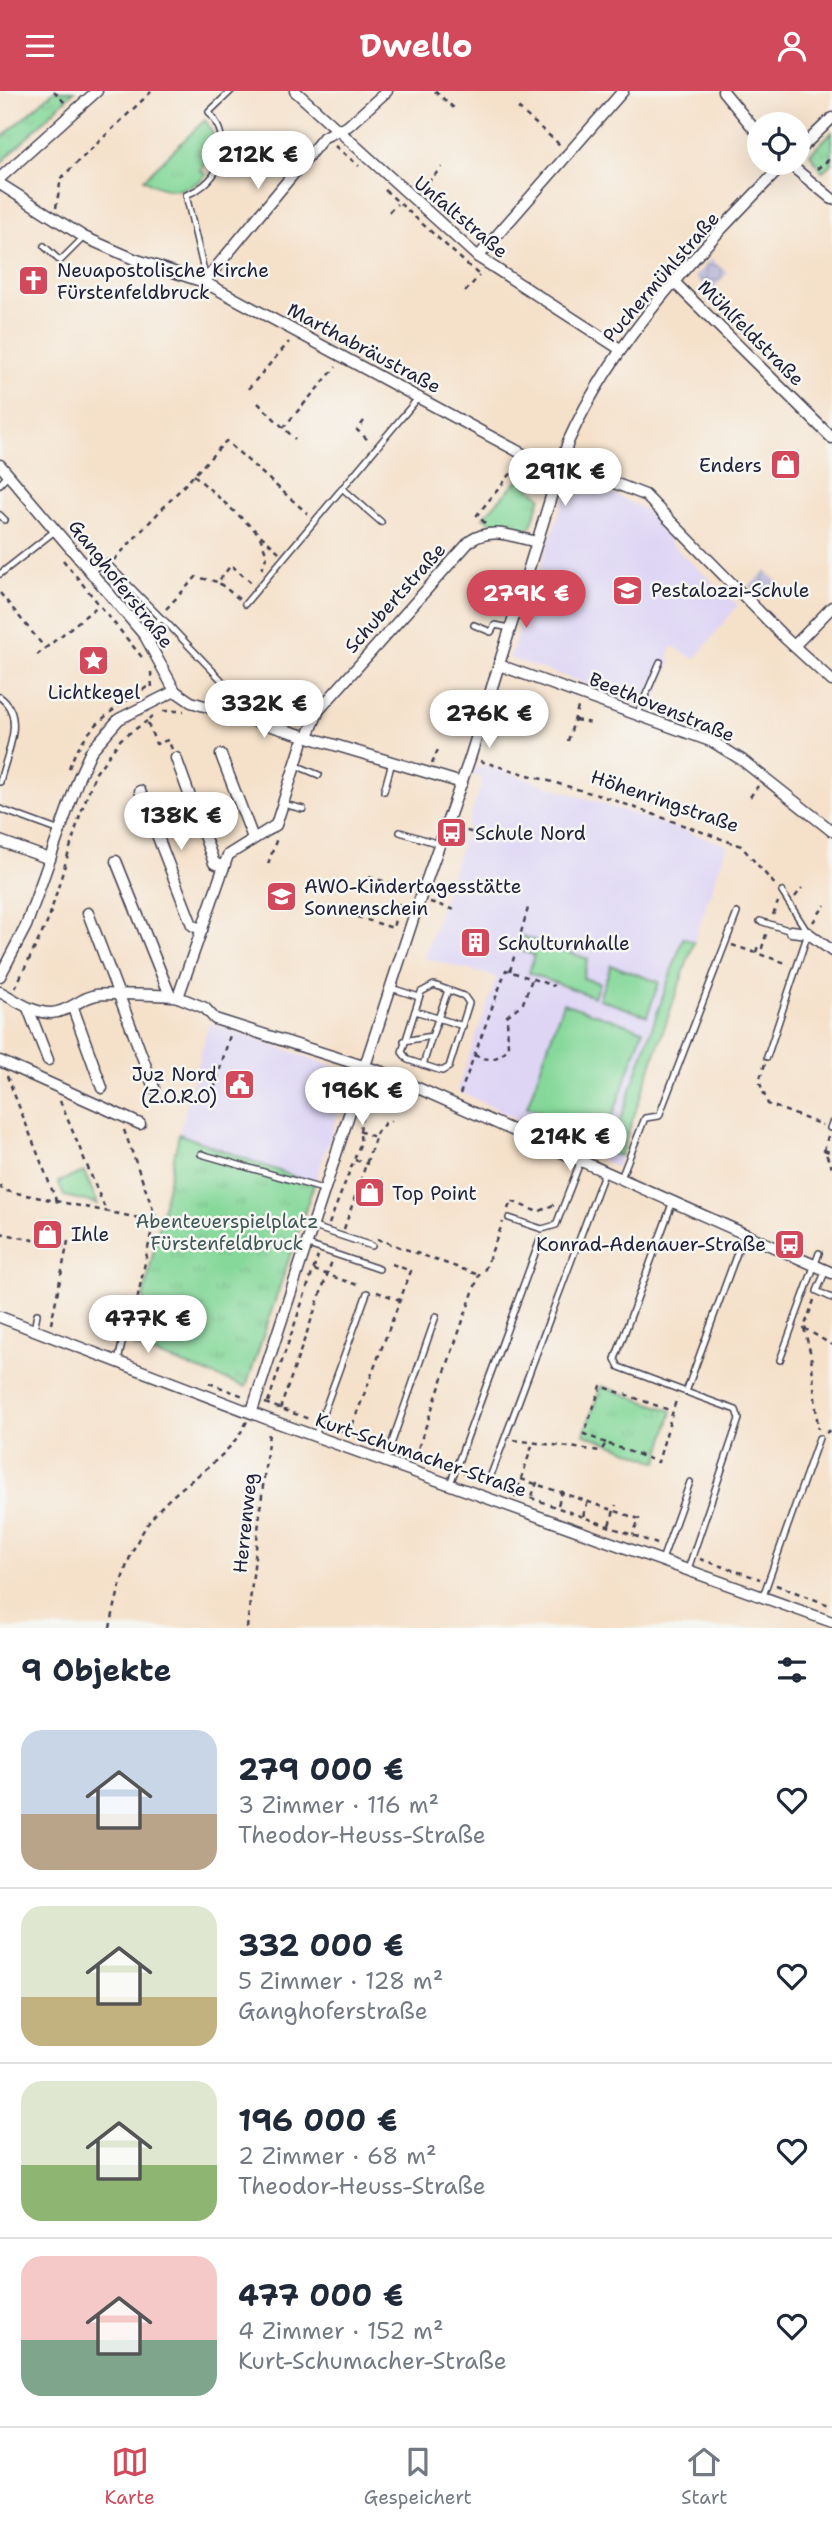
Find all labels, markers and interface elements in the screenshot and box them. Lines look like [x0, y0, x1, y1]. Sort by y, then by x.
text: Dwello [360, 24, 472, 67]
icon: menu [21, 27, 59, 65]
icon: person [773, 27, 811, 65]
map controls [747, 112, 810, 175]
button: locate [747, 112, 810, 175]
pin: 212K € [201, 132, 315, 191]
text: 212K € [218, 139, 298, 169]
street label: Unfaltstraße [409, 170, 513, 264]
street label: Puchermühlstraße [597, 206, 725, 348]
place label: Neuapostolische Kirche Fürstenfeldbruck [57, 258, 269, 305]
church icon: Neuapostolische Kirche Fürstenfeldbruck [17, 264, 51, 298]
street label: Mühlfeldstraße [693, 275, 809, 391]
street label: Marthabräustraße [283, 297, 445, 399]
shop icon: Enders [768, 448, 802, 482]
pin: 291K € [508, 449, 622, 508]
place label: Enders [699, 453, 762, 478]
text: 291K € [525, 456, 605, 486]
street label: Ganghoferstraße [63, 515, 179, 653]
street label: Schubertstraße [339, 538, 451, 658]
pin: 279K € [469, 571, 583, 630]
school or university icon: Pestalozzi-Schule [611, 573, 645, 607]
text: 279K € [483, 578, 569, 608]
place label: Pestalozzi-Schule [651, 578, 809, 603]
place icon: Lichtkegel [77, 644, 111, 678]
street label: Beethovenstraße [586, 666, 738, 748]
place label: Lichtkegel [48, 680, 141, 705]
pin: 332K € [207, 681, 321, 740]
text: 332K € [221, 688, 307, 718]
pin: 276K € [432, 691, 546, 750]
text: 276K € [446, 698, 532, 728]
street label: Höhenringstraße [588, 764, 742, 838]
pin: 138K € [124, 793, 238, 852]
text: 138K € [140, 800, 222, 830]
bus stop icon: Schule Nord [435, 816, 469, 850]
place label: Schule Nord [475, 821, 586, 846]
place label: AWO-Kindertagesstätte Sonnenschein [304, 874, 521, 921]
school or university icon: AWO-Kindertagesstätte Sonnenschein [264, 880, 298, 914]
building icon: Schulturnhalle [458, 926, 492, 960]
place label: Schulturnhalle [498, 931, 630, 956]
place label: Juz Nord (Z.O.R.O) [131, 1062, 217, 1109]
pin: 196K € [305, 1067, 419, 1127]
public building icon: Juz Nord (Z.O.R.O) [223, 1068, 257, 1102]
text: 196K € [321, 1075, 403, 1105]
pin: 214K € [513, 1114, 627, 1173]
text: 214K € [530, 1121, 610, 1151]
shop icon: Top Point [352, 1176, 386, 1210]
place label: Top Point [392, 1181, 477, 1206]
park label: Abenteuerspielplatz Fürstenfeldbruck [135, 1209, 319, 1256]
shop icon: Ihle [31, 1217, 65, 1251]
place label: Ihle [71, 1222, 109, 1247]
bus stop icon: Konrad-Adenauer-Straße [772, 1227, 806, 1261]
place label: Konrad-Adenauer-Straße [536, 1232, 766, 1257]
pin: 477K € [91, 1295, 205, 1355]
text: 477K € [105, 1303, 191, 1333]
street label: Kurt-Schumacher-Straße [312, 1407, 530, 1503]
street label: Herrenweg [227, 1472, 263, 1574]
text: 9 Objekte [21, 1650, 171, 1691]
icon: filters [773, 1651, 811, 1689]
text: 279 000 € [238, 1749, 404, 1790]
icon: home [77, 1758, 161, 1842]
icon: heart [773, 1781, 811, 1819]
text: 3 Zimmer · 116 m² [238, 1790, 439, 1820]
text: Theodor-Heuss-Straße [238, 1820, 486, 1850]
text: 332 000 € [238, 1925, 404, 1966]
icon: home [77, 1934, 161, 2018]
icon: heart [773, 1957, 811, 1995]
text: 5 Zimmer · 128 m² [238, 1966, 443, 1996]
text: Ganghoferstraße [238, 1996, 428, 2026]
text: 196 000 € [238, 2100, 398, 2141]
icon: home [77, 2109, 161, 2193]
icon: heart [773, 2132, 811, 2170]
text: 2 Zimmer · 68 m² [238, 2141, 437, 2171]
text: Theodor-Heuss-Straße [238, 2171, 486, 2201]
text: 477 000 € [238, 2275, 403, 2316]
icon: home [77, 2284, 161, 2368]
icon: heart [773, 2307, 811, 2345]
text: 4 Zimmer · 152 m² [238, 2316, 444, 2346]
text: Kurt-Schumacher-Straße [238, 2346, 507, 2376]
tab: Karte [105, 2443, 155, 2510]
tab: Gespeichert [364, 2443, 472, 2510]
tab: Start [681, 2443, 727, 2510]

